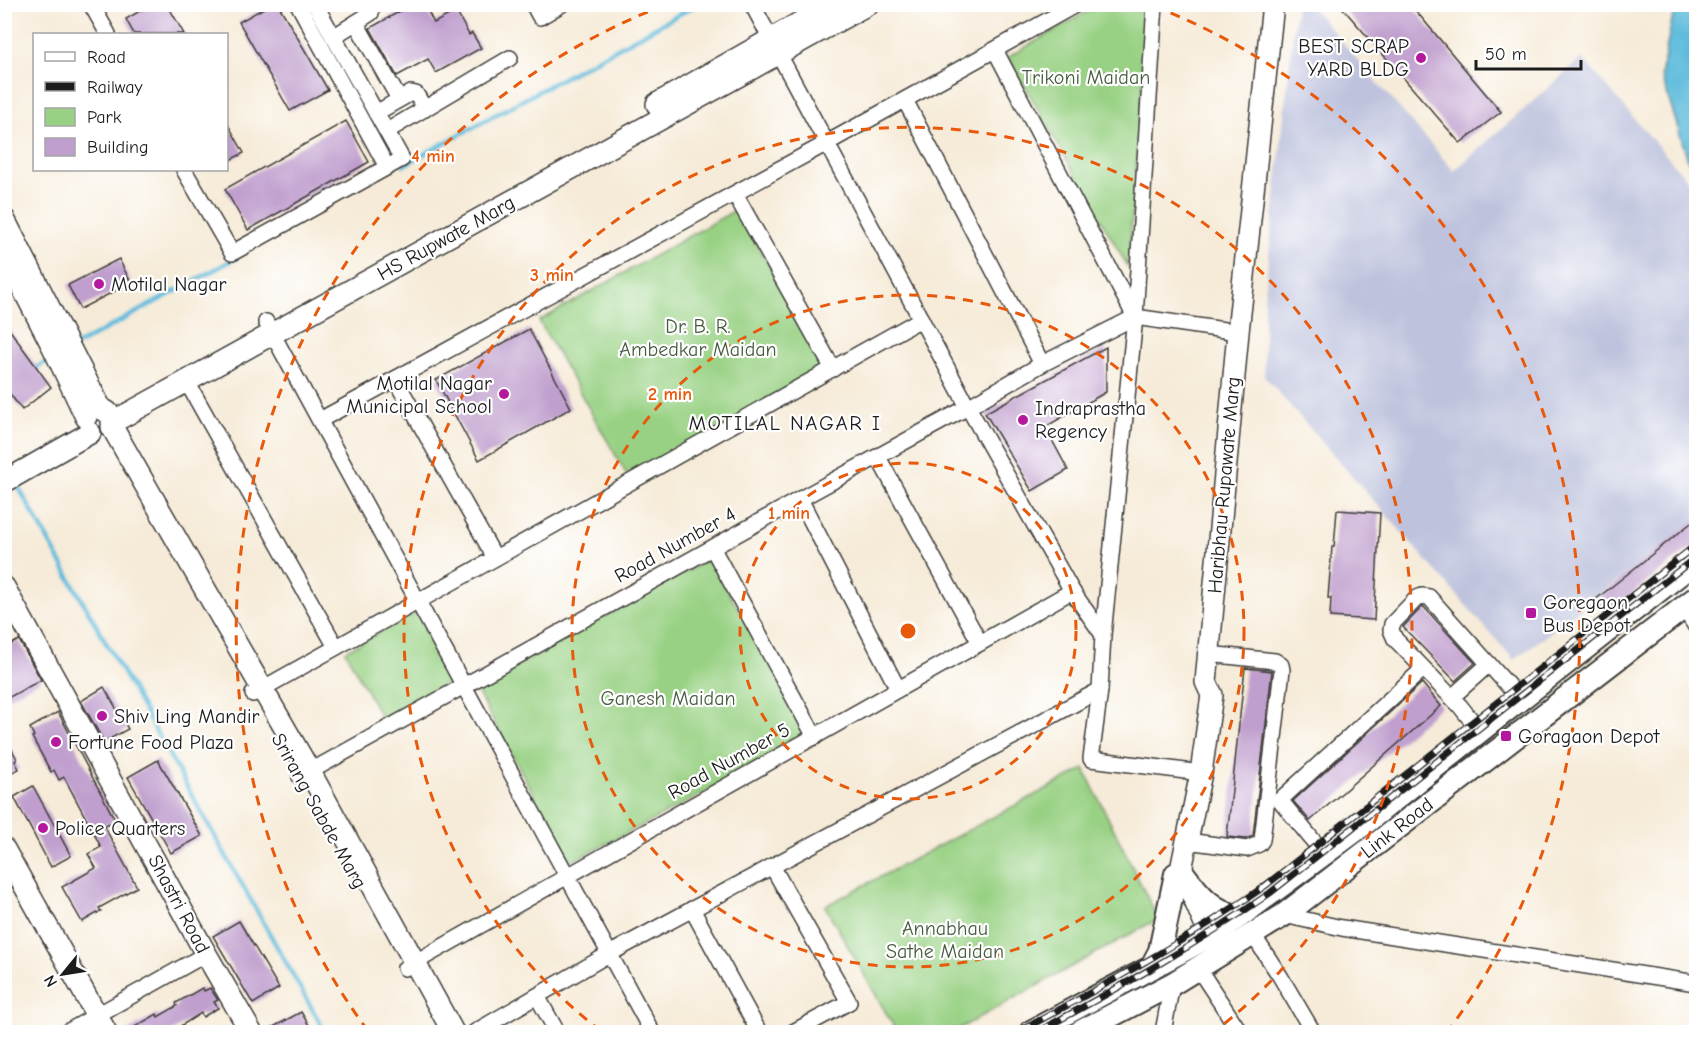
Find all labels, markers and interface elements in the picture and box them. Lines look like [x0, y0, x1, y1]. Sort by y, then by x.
legend [33, 33, 228, 171]
scale bar [1476, 33, 1581, 71]
place label: BEST SCRAP YARD BLDG [1298, 35, 1409, 81]
text: 50 m [1485, 44, 1527, 65]
text: Road [87, 47, 126, 68]
marker: BEST SCRAP YARD BLDG [1414, 51, 1428, 65]
park label: Trikoni Maidan [1022, 66, 1150, 89]
text: Railway [87, 77, 144, 98]
text: Park [87, 107, 122, 128]
text: Building [87, 137, 149, 158]
text: 4 min [411, 146, 455, 167]
street label: HS Rupwate Marg [373, 191, 519, 285]
text: 3 min [530, 265, 574, 286]
place label: Motilal Nagar [111, 273, 227, 296]
marker: Motilal Nagar [92, 277, 106, 291]
park label: Dr. B. R. Ambedkar Maidan [619, 315, 777, 361]
place label: Motilal Nagar Municipal School [346, 372, 492, 418]
street label: Haribhau Rupawate Marg [1203, 376, 1245, 594]
text: 2 min [648, 384, 692, 405]
marker: Motilal Nagar Municipal School [497, 387, 511, 401]
place label: Indraprastha Regency [1035, 397, 1146, 443]
district label: MOTILAL NAGAR I [689, 411, 881, 435]
marker: Indraprastha Regency [1016, 413, 1030, 427]
street label: Road Number 4 [610, 502, 740, 588]
text: 1 min [768, 503, 810, 524]
place label: Goregaon Bus Depot [1543, 591, 1631, 637]
marker: Goregaon Bus Depot [1524, 606, 1538, 620]
centre of rings [898, 621, 918, 641]
park label: Ganesh Maidan [600, 687, 736, 710]
place label: Shiv Ling Mandir [114, 705, 259, 728]
marker: Shiv Ling Mandir [95, 709, 109, 723]
street label: Road Number 5 [664, 718, 794, 804]
place label: Goragaon Depot [1518, 725, 1661, 748]
street label: Srirang Sabde Marg [267, 729, 371, 893]
marker: Goragaon Depot [1499, 729, 1513, 743]
place label: Fortune Food Plaza [68, 731, 234, 754]
marker: Fortune Food Plaza [49, 735, 63, 749]
street label: Link Road [1356, 793, 1438, 863]
place label: Police Quarters [55, 817, 185, 840]
marker: Police Quarters [36, 821, 50, 835]
street label: Shastri Road [143, 851, 215, 957]
park label: Annabhau Sathe Maidan [886, 917, 1004, 963]
north arrow [33, 944, 93, 1004]
text: N [40, 972, 61, 990]

